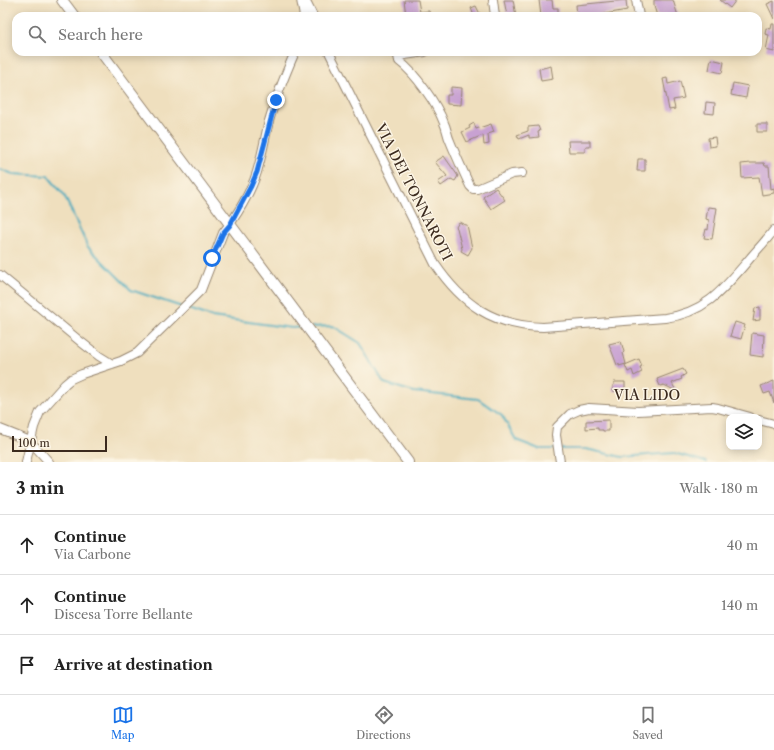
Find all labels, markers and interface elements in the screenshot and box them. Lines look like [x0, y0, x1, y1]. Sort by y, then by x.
search box [12, 12, 762, 56]
icon: search [26, 23, 48, 45]
text: Search here [58, 25, 143, 44]
route end [267, 91, 285, 109]
street label: VIA DEI TONNAROTI [371, 120, 456, 264]
route start [203, 249, 221, 267]
street label: VIA LIDO [613, 386, 680, 404]
map controls [726, 414, 762, 450]
button: layers [726, 414, 762, 450]
scale bar [12, 434, 107, 453]
text: 100 m [18, 436, 50, 450]
text: 3 min [16, 478, 65, 498]
text: Walk · 180 m [679, 480, 758, 496]
text: Continue [54, 527, 126, 546]
icon: ahead [16, 534, 38, 556]
text: 40 m [727, 537, 758, 553]
text: Via Carbone [54, 546, 131, 562]
text: Continue [54, 587, 126, 606]
icon: ahead [16, 594, 38, 616]
text: 140 m [721, 597, 758, 613]
text: Discesa Torre Bellante [54, 606, 193, 622]
icon: arrive [16, 654, 38, 676]
text: Arrive at destination [54, 655, 213, 674]
tab: Map [111, 704, 135, 742]
tab: Directions [356, 704, 411, 742]
tab: Saved [633, 704, 663, 742]

